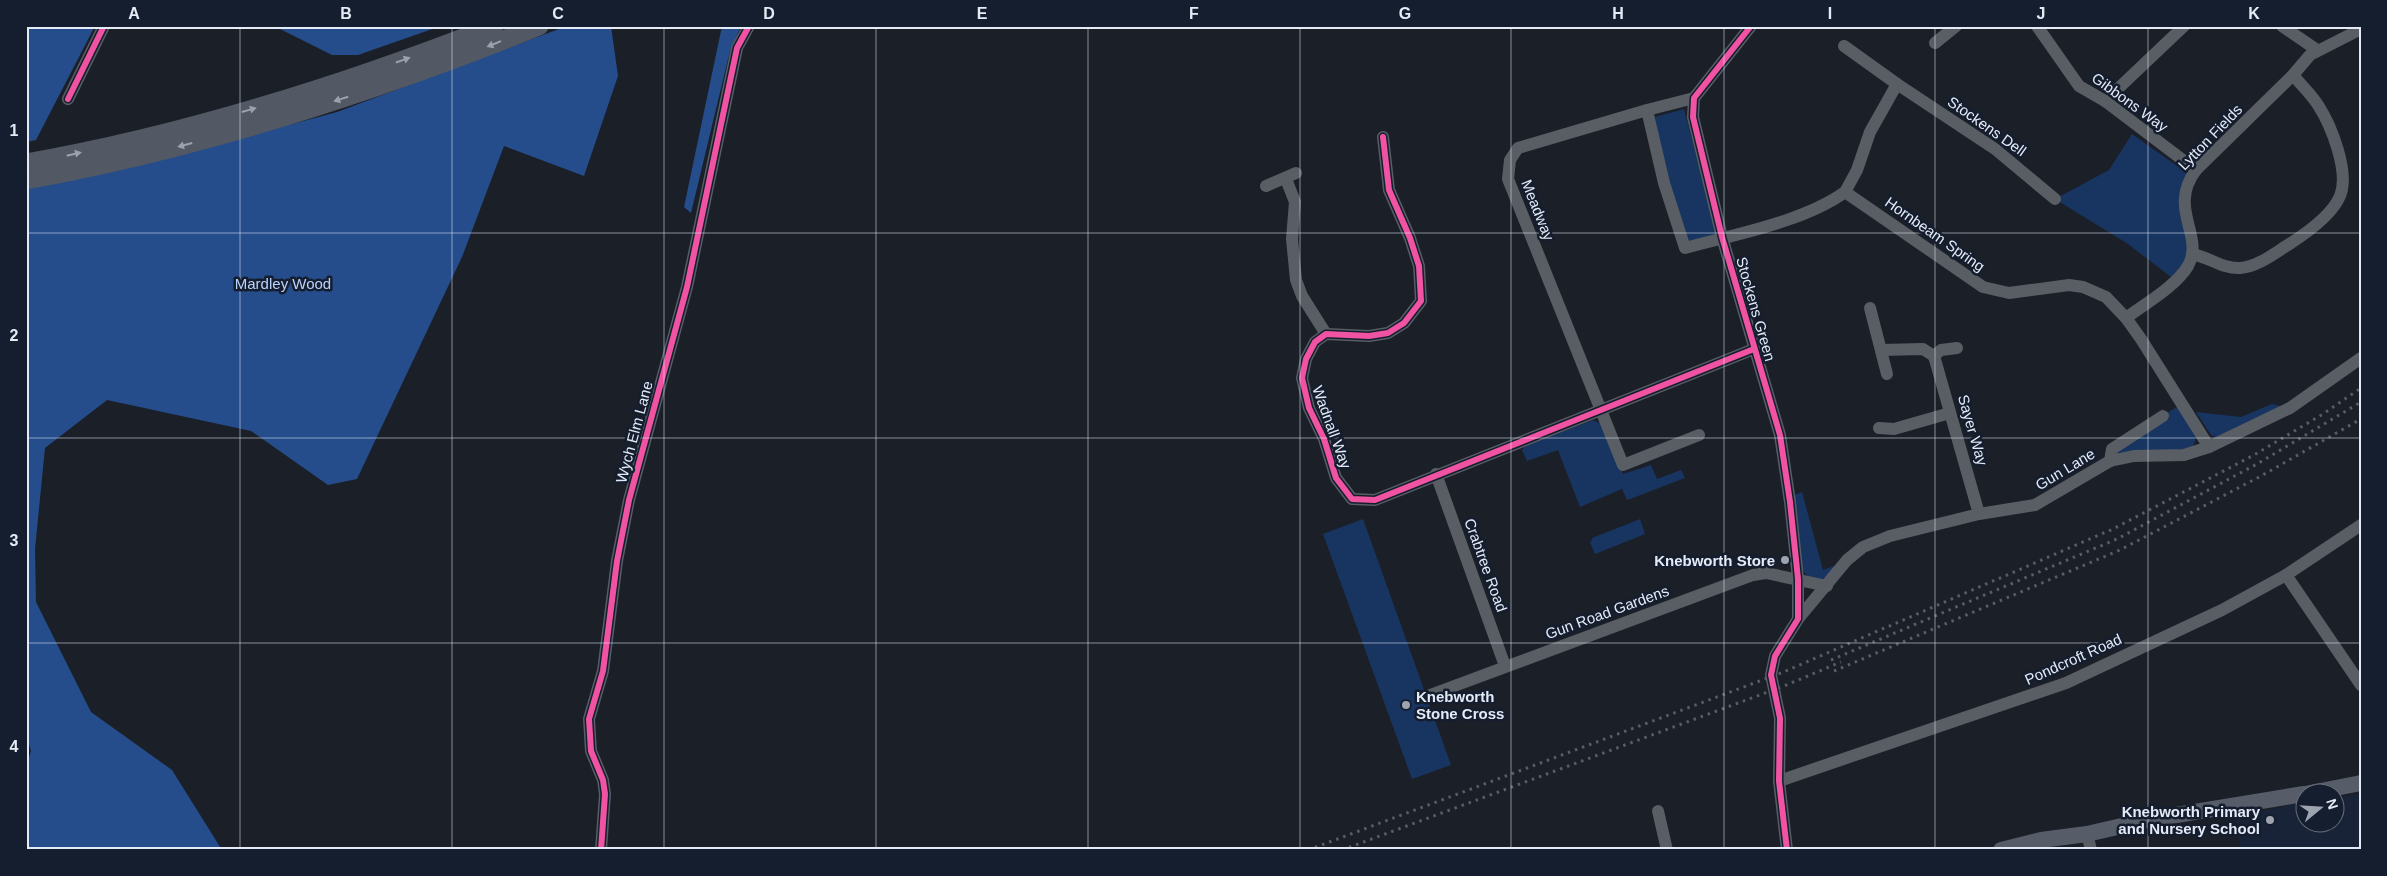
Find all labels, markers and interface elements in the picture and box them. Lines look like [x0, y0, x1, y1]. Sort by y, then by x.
text: A [128, 5, 140, 22]
text: B [340, 5, 352, 22]
text: C [552, 5, 564, 22]
text: D [763, 5, 775, 22]
text: E [977, 5, 988, 22]
text: F [1189, 5, 1199, 22]
text: G [1399, 5, 1411, 22]
text: H [1612, 5, 1624, 22]
text: I [1828, 5, 1832, 22]
text: J [2037, 5, 2045, 22]
text: K [2248, 5, 2260, 22]
one-way arrow [487, 41, 501, 49]
one-way arrow [396, 56, 411, 63]
street label: Gibbons Way [2089, 69, 2172, 135]
street label: Stockens Dell [1945, 93, 2029, 159]
one-way arrow [333, 96, 348, 104]
street label: Lytton Fields [2175, 101, 2245, 173]
one-way arrow [241, 106, 256, 114]
text: 1 [10, 122, 19, 139]
one-way arrow [178, 141, 193, 149]
one-way arrow [66, 150, 82, 158]
street label: Meadway [1518, 177, 1558, 243]
street label: Hornbeam Spring [1882, 193, 1988, 275]
street label: Stockens Green [1733, 255, 1779, 363]
park label: Mardley Wood [235, 275, 331, 292]
text: 2 [10, 327, 19, 344]
street label: Wych Elm Lane [612, 379, 656, 485]
street label: Wadnall Way [1309, 383, 1355, 471]
street label: Sayer Way [1955, 393, 1991, 468]
street label: Gun Lane [2032, 445, 2098, 493]
street label: Crabtree Road [1461, 516, 1511, 614]
text: 3 [10, 532, 19, 549]
place label: Knebworth Store [1654, 552, 1775, 569]
marker: Knebworth Store [1779, 554, 1791, 566]
street label: Gun Road Gardens [1543, 582, 1671, 642]
street label: Pondcroft Road [2022, 630, 2124, 688]
place label: Knebworth Stone Cross [1416, 688, 1504, 722]
marker: Knebworth Stone Cross [1400, 699, 1412, 711]
text: 4 [10, 738, 19, 755]
north arrow [2294, 784, 2344, 834]
text: N [2323, 797, 2342, 811]
place label: Knebworth Primary and Nursery School [2118, 803, 2261, 837]
marker: Knebworth Primary and Nursery School [2264, 814, 2276, 826]

